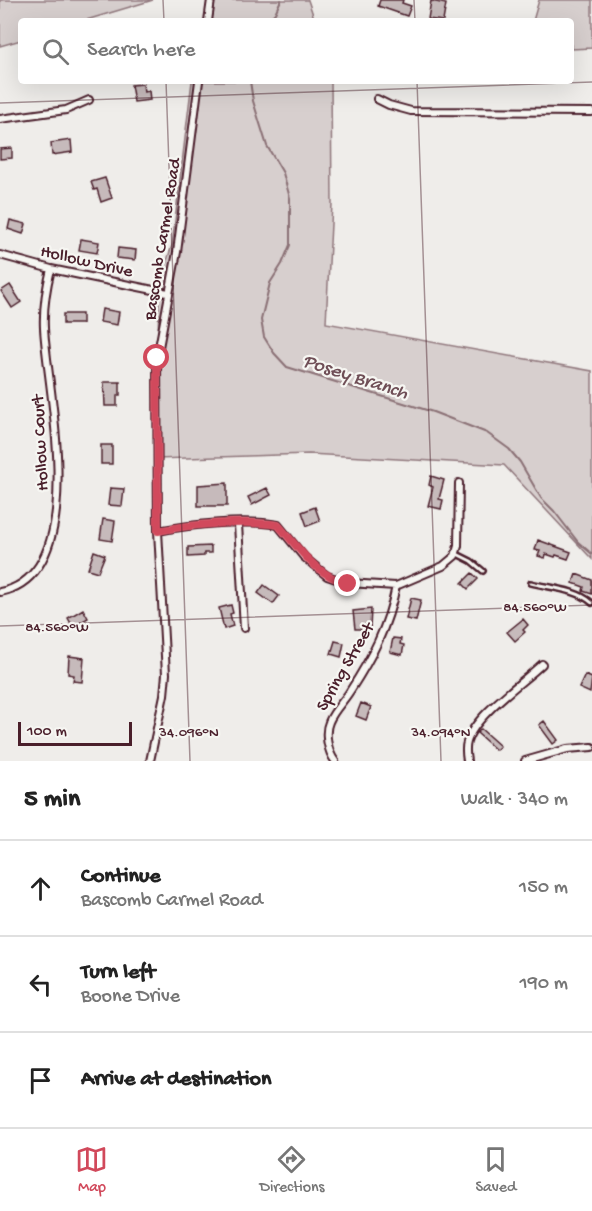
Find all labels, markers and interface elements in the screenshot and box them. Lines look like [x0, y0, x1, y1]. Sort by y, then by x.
search box [18, 18, 574, 84]
icon: search [39, 35, 72, 68]
text: Search here [87, 38, 195, 64]
street label: Bascomb Carmel Road [140, 156, 187, 323]
street label: Hollow Drive [38, 242, 135, 283]
route start [143, 344, 169, 370]
water label: Posey Branch [299, 351, 411, 406]
street label: Hollow Court [28, 393, 55, 492]
route end [334, 570, 360, 596]
text: 84.560°W [503, 599, 567, 617]
street label: Spring Street [312, 618, 381, 715]
text: 84.560°W [25, 619, 89, 637]
scale bar [18, 719, 132, 746]
text: 100 m [27, 723, 67, 742]
text: 34.096°N [158, 724, 219, 742]
text: 34.094°N [410, 724, 471, 742]
text: 5 min [24, 785, 80, 816]
text: Walk · 340 m [461, 789, 568, 812]
text: Continue [81, 864, 161, 890]
icon: ahead [24, 872, 57, 905]
text: 150 m [519, 877, 568, 900]
text: Bascomb Carmel Road [81, 890, 263, 913]
text: Turn left [81, 960, 155, 986]
icon: left [24, 968, 57, 1001]
text: 190 m [520, 973, 568, 996]
text: Boone Drive [81, 986, 180, 1009]
icon: arrive [24, 1064, 57, 1097]
text: Arrive at destination [81, 1067, 271, 1093]
tab: Map [75, 1143, 108, 1198]
tab: Directions [259, 1143, 325, 1198]
tab: Saved [475, 1143, 516, 1198]

